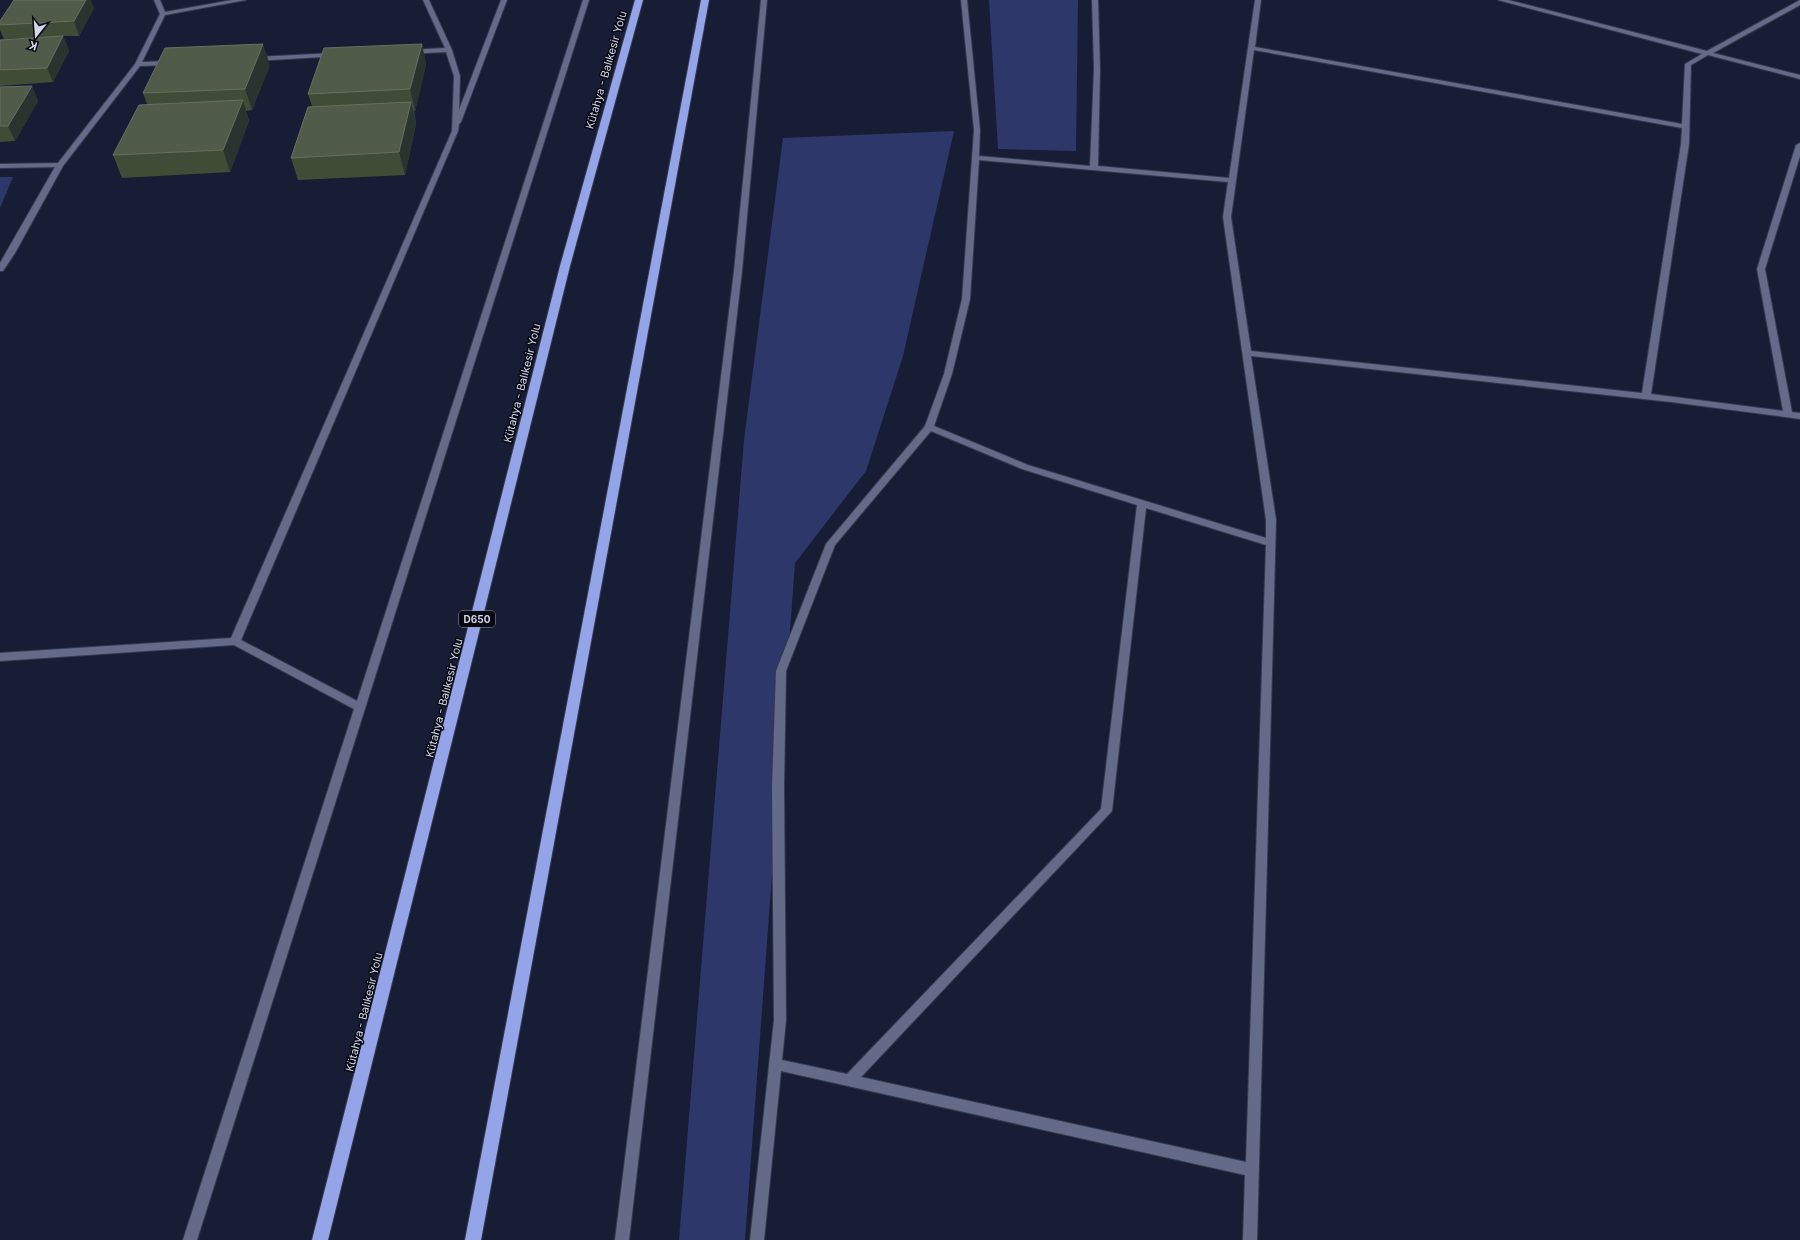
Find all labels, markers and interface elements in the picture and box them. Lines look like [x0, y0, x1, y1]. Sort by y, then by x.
street label: Kütahya - Balıkesir Yolu [582, 9, 630, 131]
north arrow [16, 16, 56, 56]
text: K [27, 38, 39, 53]
street label: Kütahya - Balıkesir Yolu [500, 322, 544, 444]
road number: D650 [459, 611, 495, 627]
street label: Kütahya - Balıkesir Yolu [422, 637, 466, 759]
street label: Kütahya - Balıkesir Yolu [342, 951, 386, 1073]

